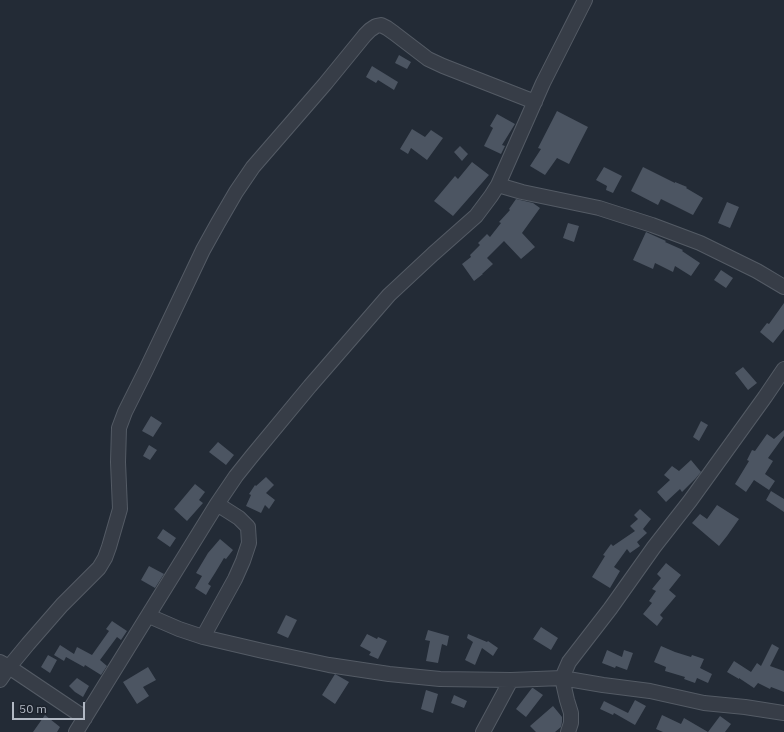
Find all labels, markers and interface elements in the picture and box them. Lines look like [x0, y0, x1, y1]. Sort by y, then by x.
scale bar [14, 694, 87, 720]
text: 50 m [19, 701, 47, 716]

